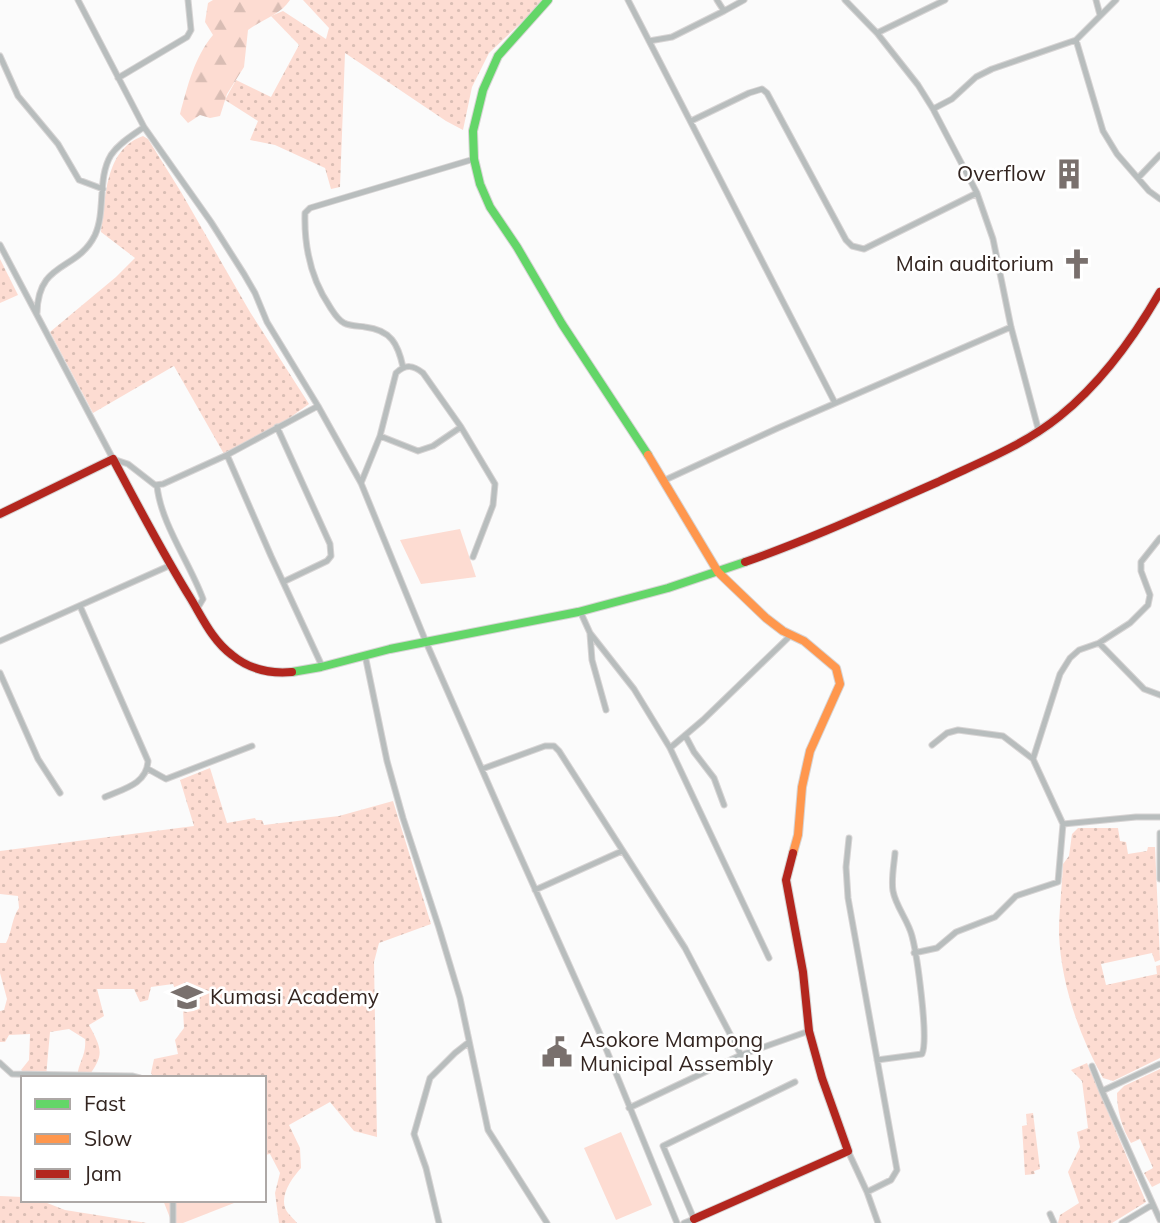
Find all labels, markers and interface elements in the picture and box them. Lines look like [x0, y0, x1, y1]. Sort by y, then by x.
building icon: Overflow [1052, 157, 1086, 191]
place label: Overflow [957, 160, 1046, 186]
church icon: Main auditorium [1060, 247, 1094, 281]
place label: Main auditorium [896, 250, 1054, 276]
school or university icon: Kumasi Academy [170, 980, 204, 1014]
place label: Kumasi Academy [210, 983, 379, 1009]
place label: Asokore Mampong Municipal Assembly [580, 1026, 773, 1076]
public building icon: Asokore Mampong Municipal Assembly [540, 1035, 574, 1069]
legend [21, 1076, 266, 1202]
text: Fast [84, 1090, 126, 1116]
text: Slow [84, 1125, 132, 1151]
text: Jam [84, 1160, 122, 1186]

